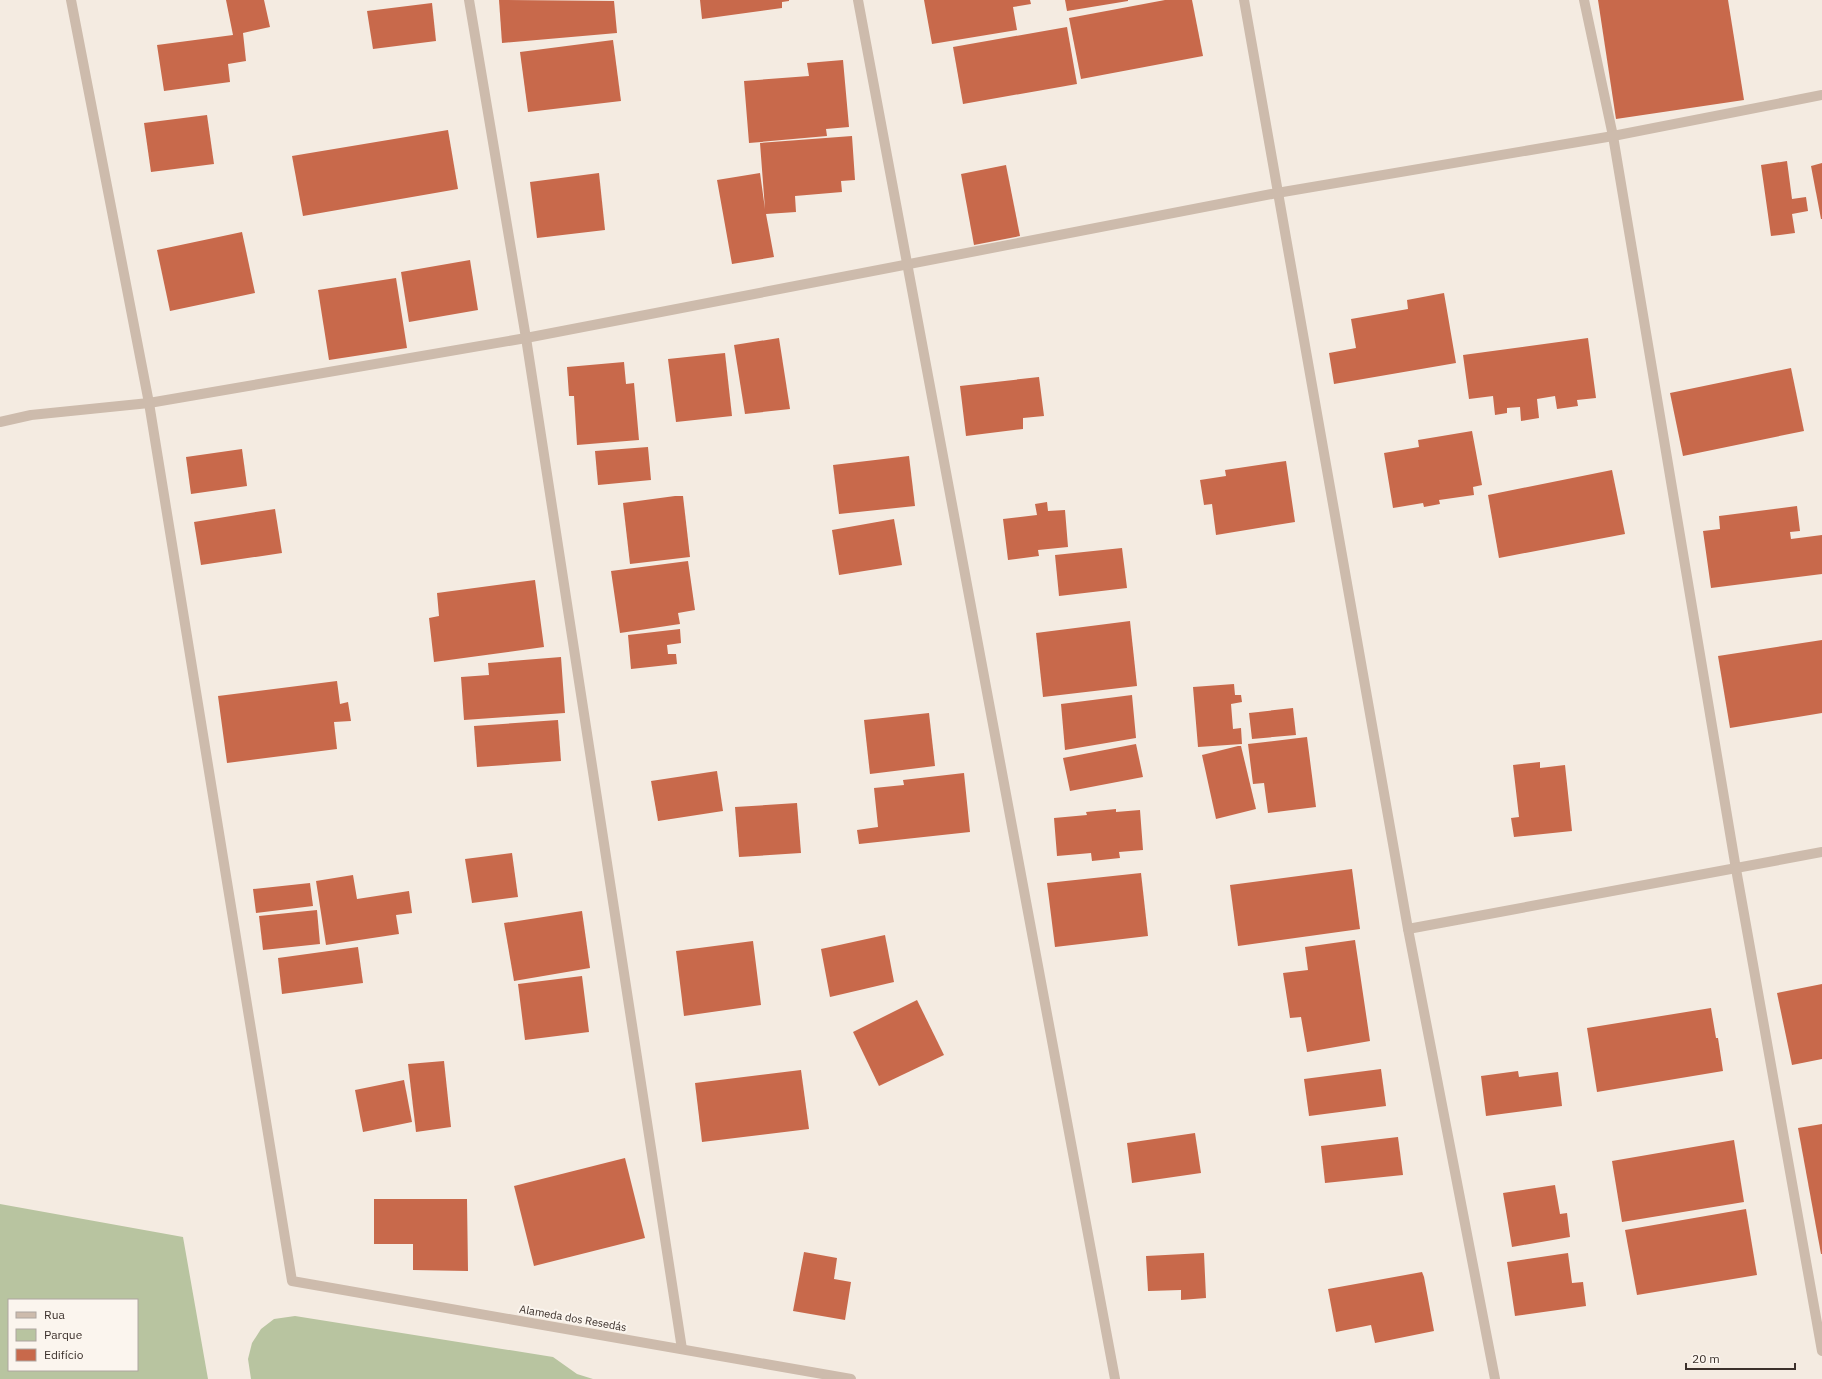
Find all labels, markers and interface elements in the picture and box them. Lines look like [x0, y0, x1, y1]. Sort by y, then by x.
legend [8, 1299, 138, 1371]
street label: Alameda dos Resedás [518, 1302, 628, 1334]
text: Rua [44, 1307, 65, 1322]
text: Parque [44, 1327, 83, 1342]
scale bar [1686, 1345, 1795, 1371]
text: Edifício [44, 1347, 84, 1362]
text: 20 m [1692, 1351, 1720, 1366]

